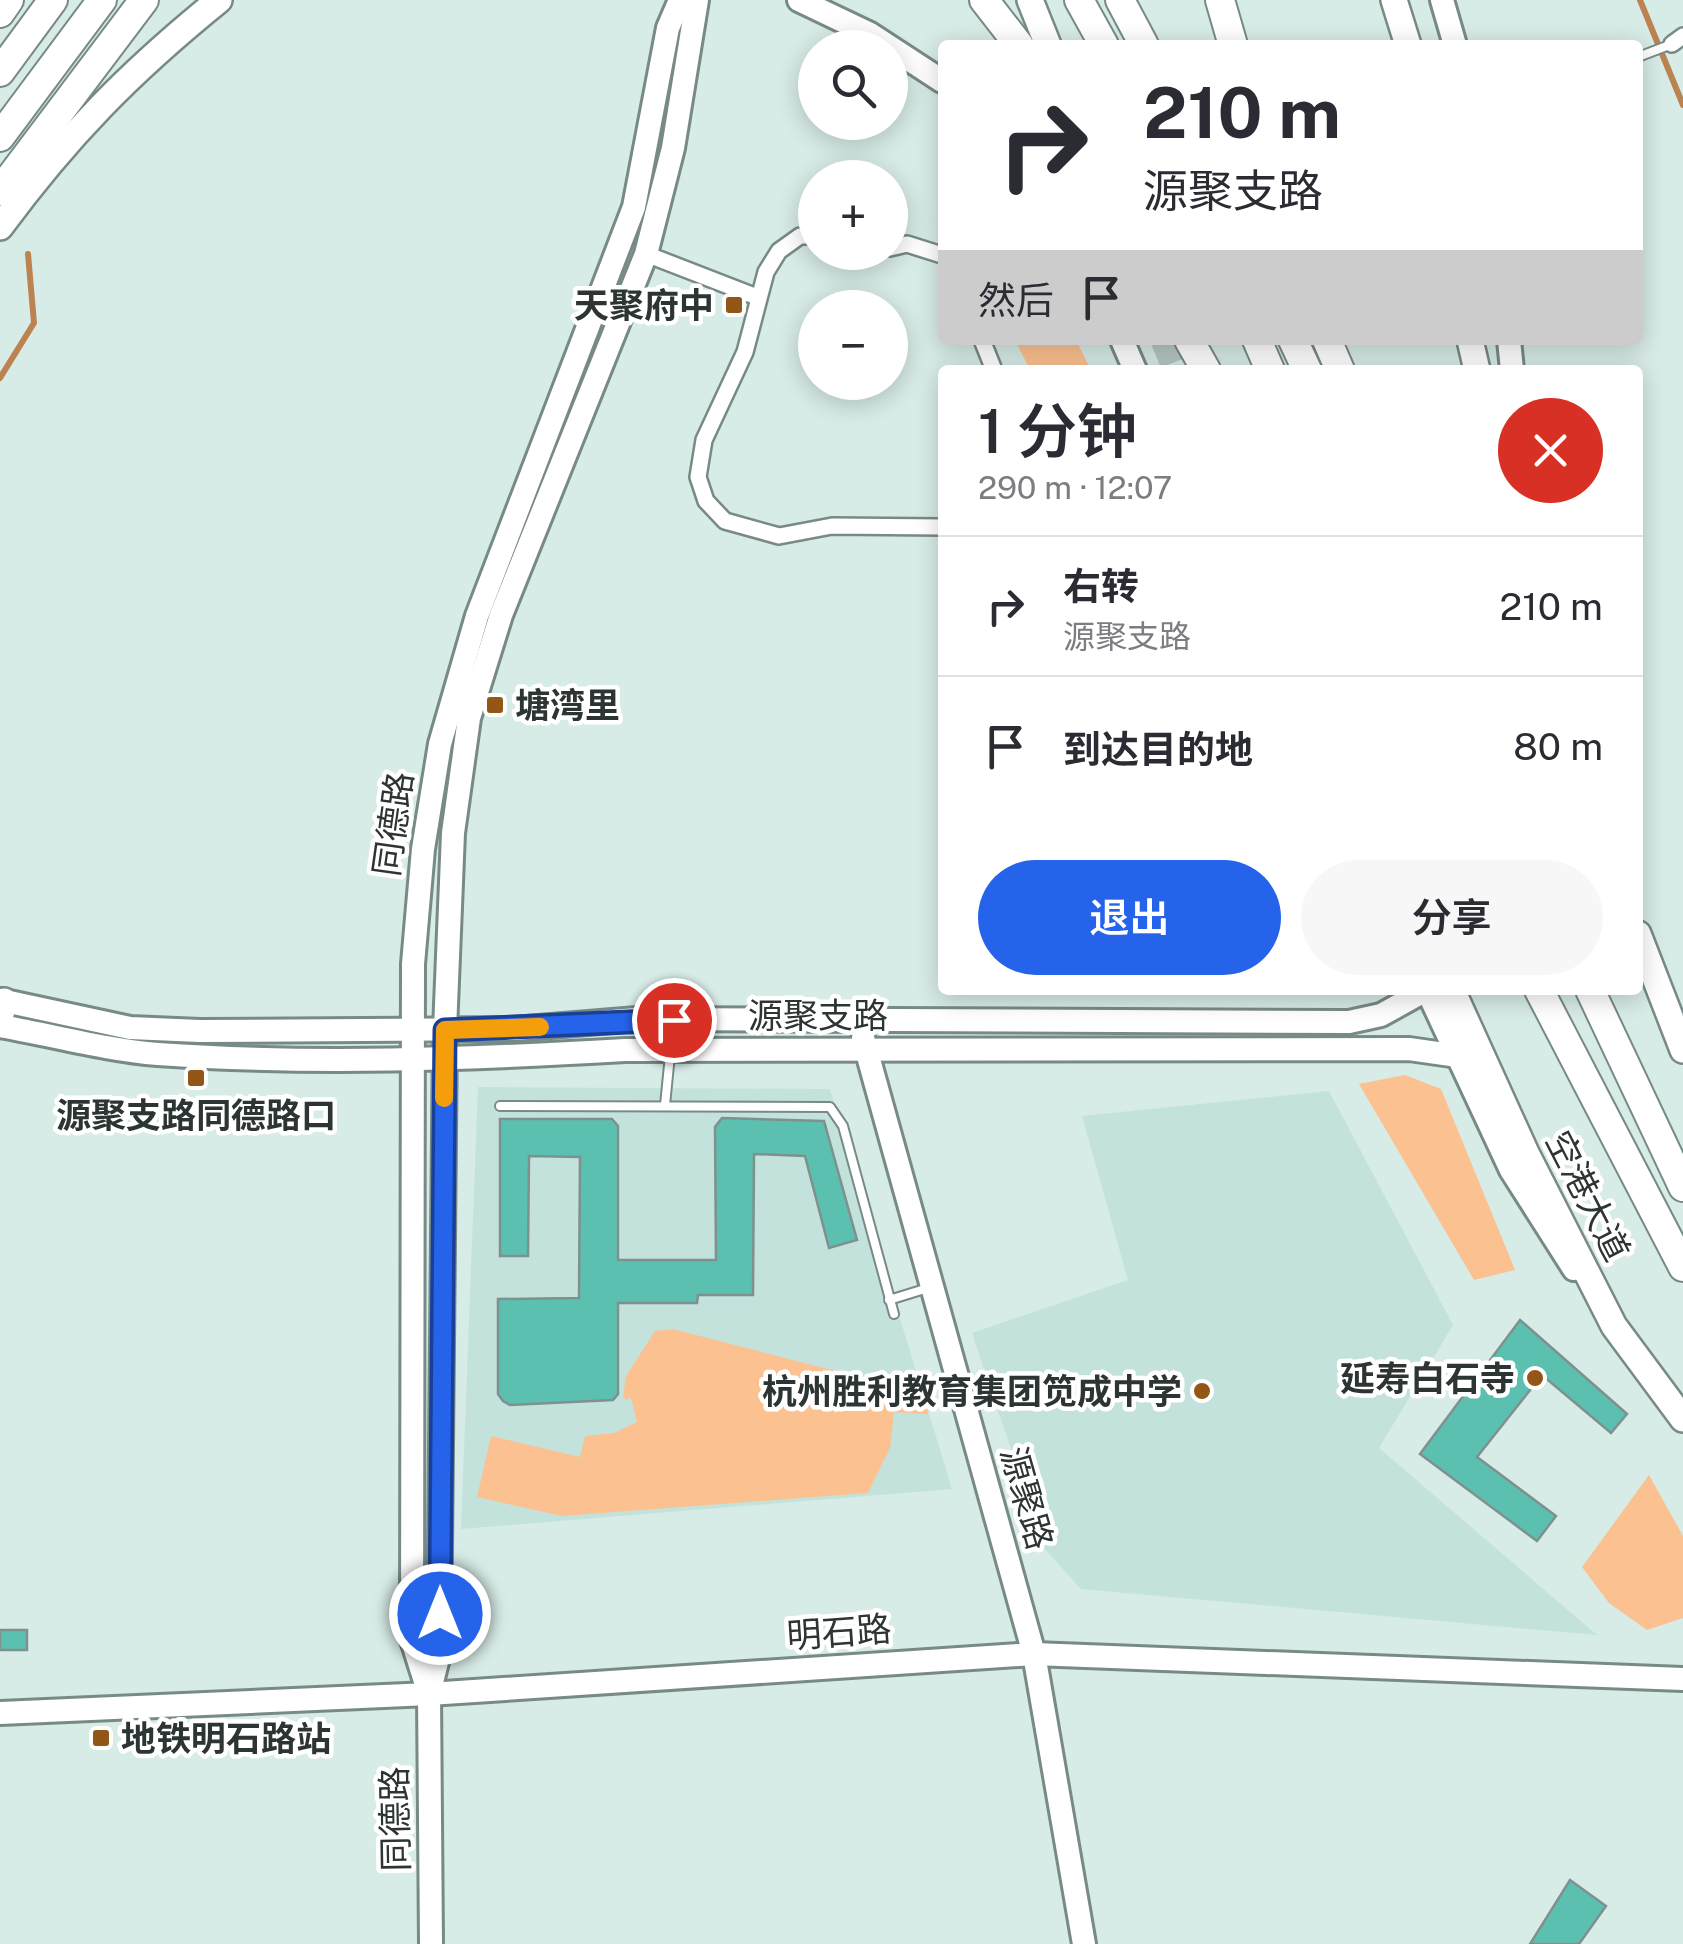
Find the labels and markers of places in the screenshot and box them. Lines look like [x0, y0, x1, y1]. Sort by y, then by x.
place label: 天聚府中 [574, 285, 714, 326]
marker: 天聚府中 [723, 294, 745, 316]
place label: 塘湾里 [515, 685, 620, 726]
marker: 塘湾里 [484, 694, 506, 716]
pin [632, 978, 717, 1063]
marker: 源聚支路同德路口 [185, 1067, 207, 1089]
place label: 源聚支路同德路口 [56, 1095, 336, 1136]
place label: 延寿白石寺 [1340, 1358, 1515, 1399]
marker: 延寿白石寺 [1524, 1367, 1546, 1389]
place label: 杭州胜利教育集团笕成中学 [762, 1371, 1182, 1412]
marker: 杭州胜利教育集团笕成中学 [1191, 1380, 1213, 1402]
place label: 地铁明石路站 [121, 1718, 331, 1759]
marker: 地铁明石路站 [90, 1727, 112, 1749]

